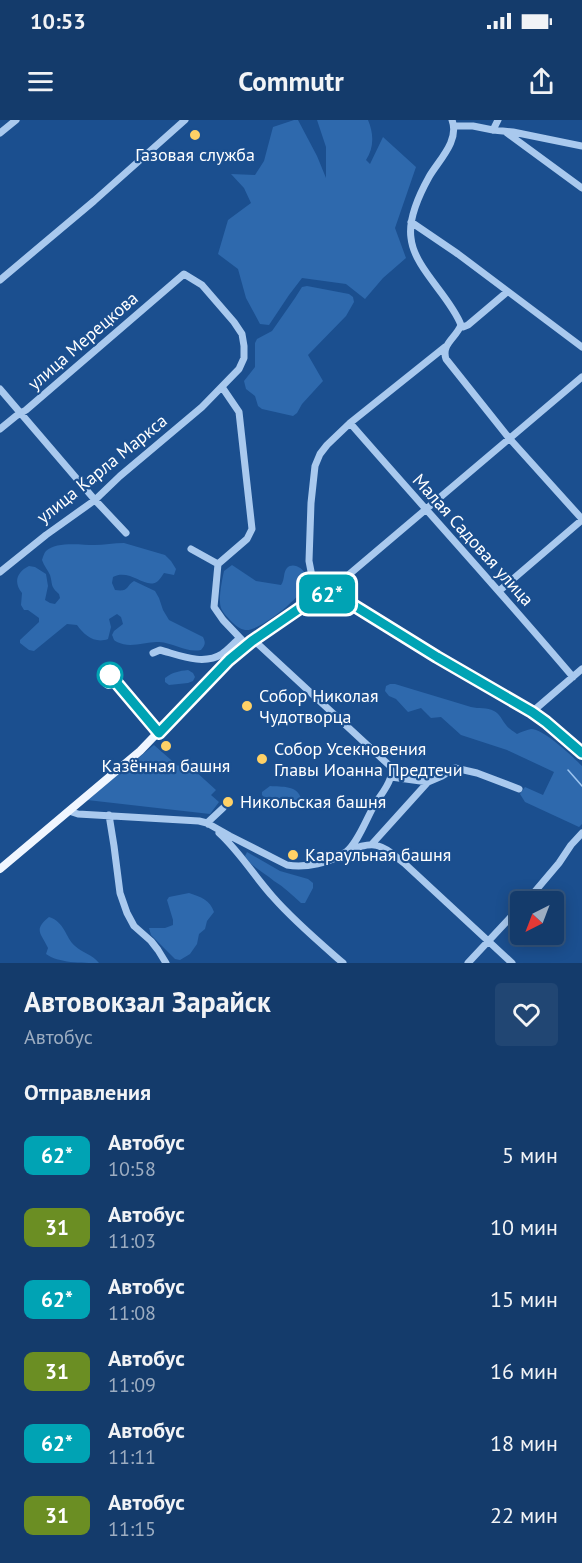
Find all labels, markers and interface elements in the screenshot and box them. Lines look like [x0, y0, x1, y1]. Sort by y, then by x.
text: 10:53 [30, 7, 86, 35]
text: Commutr [238, 64, 344, 98]
icon: menu [24, 65, 57, 98]
icon: share [525, 65, 558, 98]
marker: Газовая служба [188, 128, 202, 142]
place label: Газовая служба [135, 143, 255, 166]
street label: улица Мерецкова [23, 286, 143, 395]
street label: улица Карла Маркса [32, 409, 172, 528]
street label: Малая Садовая улица [408, 469, 539, 611]
line badge: 62* [292, 574, 362, 614]
text: 62* [311, 581, 343, 608]
unlabelled marker [97, 662, 123, 688]
place label: Собор Николая Чудотворца [259, 684, 379, 728]
marker: Собор Николая Чудотворца [240, 699, 254, 713]
place label: Собор Усекновения Главы Иоанна Предтечи [274, 737, 463, 781]
marker: Казённая башня [159, 739, 173, 753]
marker: Собор Усекновения Главы Иоанна Предтечи [255, 752, 269, 766]
place label: Казённая башня [102, 754, 230, 777]
place label: Никольская башня [240, 790, 386, 813]
marker: Никольская башня [221, 795, 235, 809]
place label: Караульная башня [305, 843, 451, 866]
marker: Караульная башня [286, 848, 300, 862]
north arrow [510, 891, 564, 945]
map controls [510, 891, 564, 945]
text: Автовокзал Зарайск [24, 983, 271, 1020]
button: heart [495, 983, 558, 1046]
text: Автобус [24, 1024, 93, 1050]
text: Отправления [24, 1078, 151, 1106]
text: Автобус [108, 1128, 185, 1156]
text: 5 мин [502, 1141, 558, 1169]
text: 62* [41, 1142, 73, 1169]
text: 10:58 [108, 1156, 156, 1182]
text: Автобус [108, 1200, 185, 1228]
text: 10 мин [490, 1213, 558, 1241]
text: 31 [45, 1214, 69, 1241]
text: 11:03 [108, 1228, 156, 1254]
text: Автобус [108, 1272, 185, 1300]
text: 15 мин [490, 1285, 558, 1313]
text: 62* [41, 1286, 73, 1313]
text: 11:08 [108, 1300, 156, 1326]
text: Автобус [108, 1344, 185, 1372]
text: 16 мин [490, 1357, 558, 1385]
text: 31 [45, 1358, 69, 1385]
text: 11:09 [108, 1372, 156, 1398]
text: Автобус [108, 1416, 185, 1444]
text: 18 мин [490, 1429, 558, 1457]
text: 62* [41, 1430, 73, 1457]
text: 11:11 [108, 1444, 156, 1470]
text: Автобус [108, 1488, 185, 1516]
text: 22 мин [490, 1501, 558, 1529]
text: 31 [45, 1502, 69, 1529]
text: 11:15 [108, 1516, 156, 1542]

